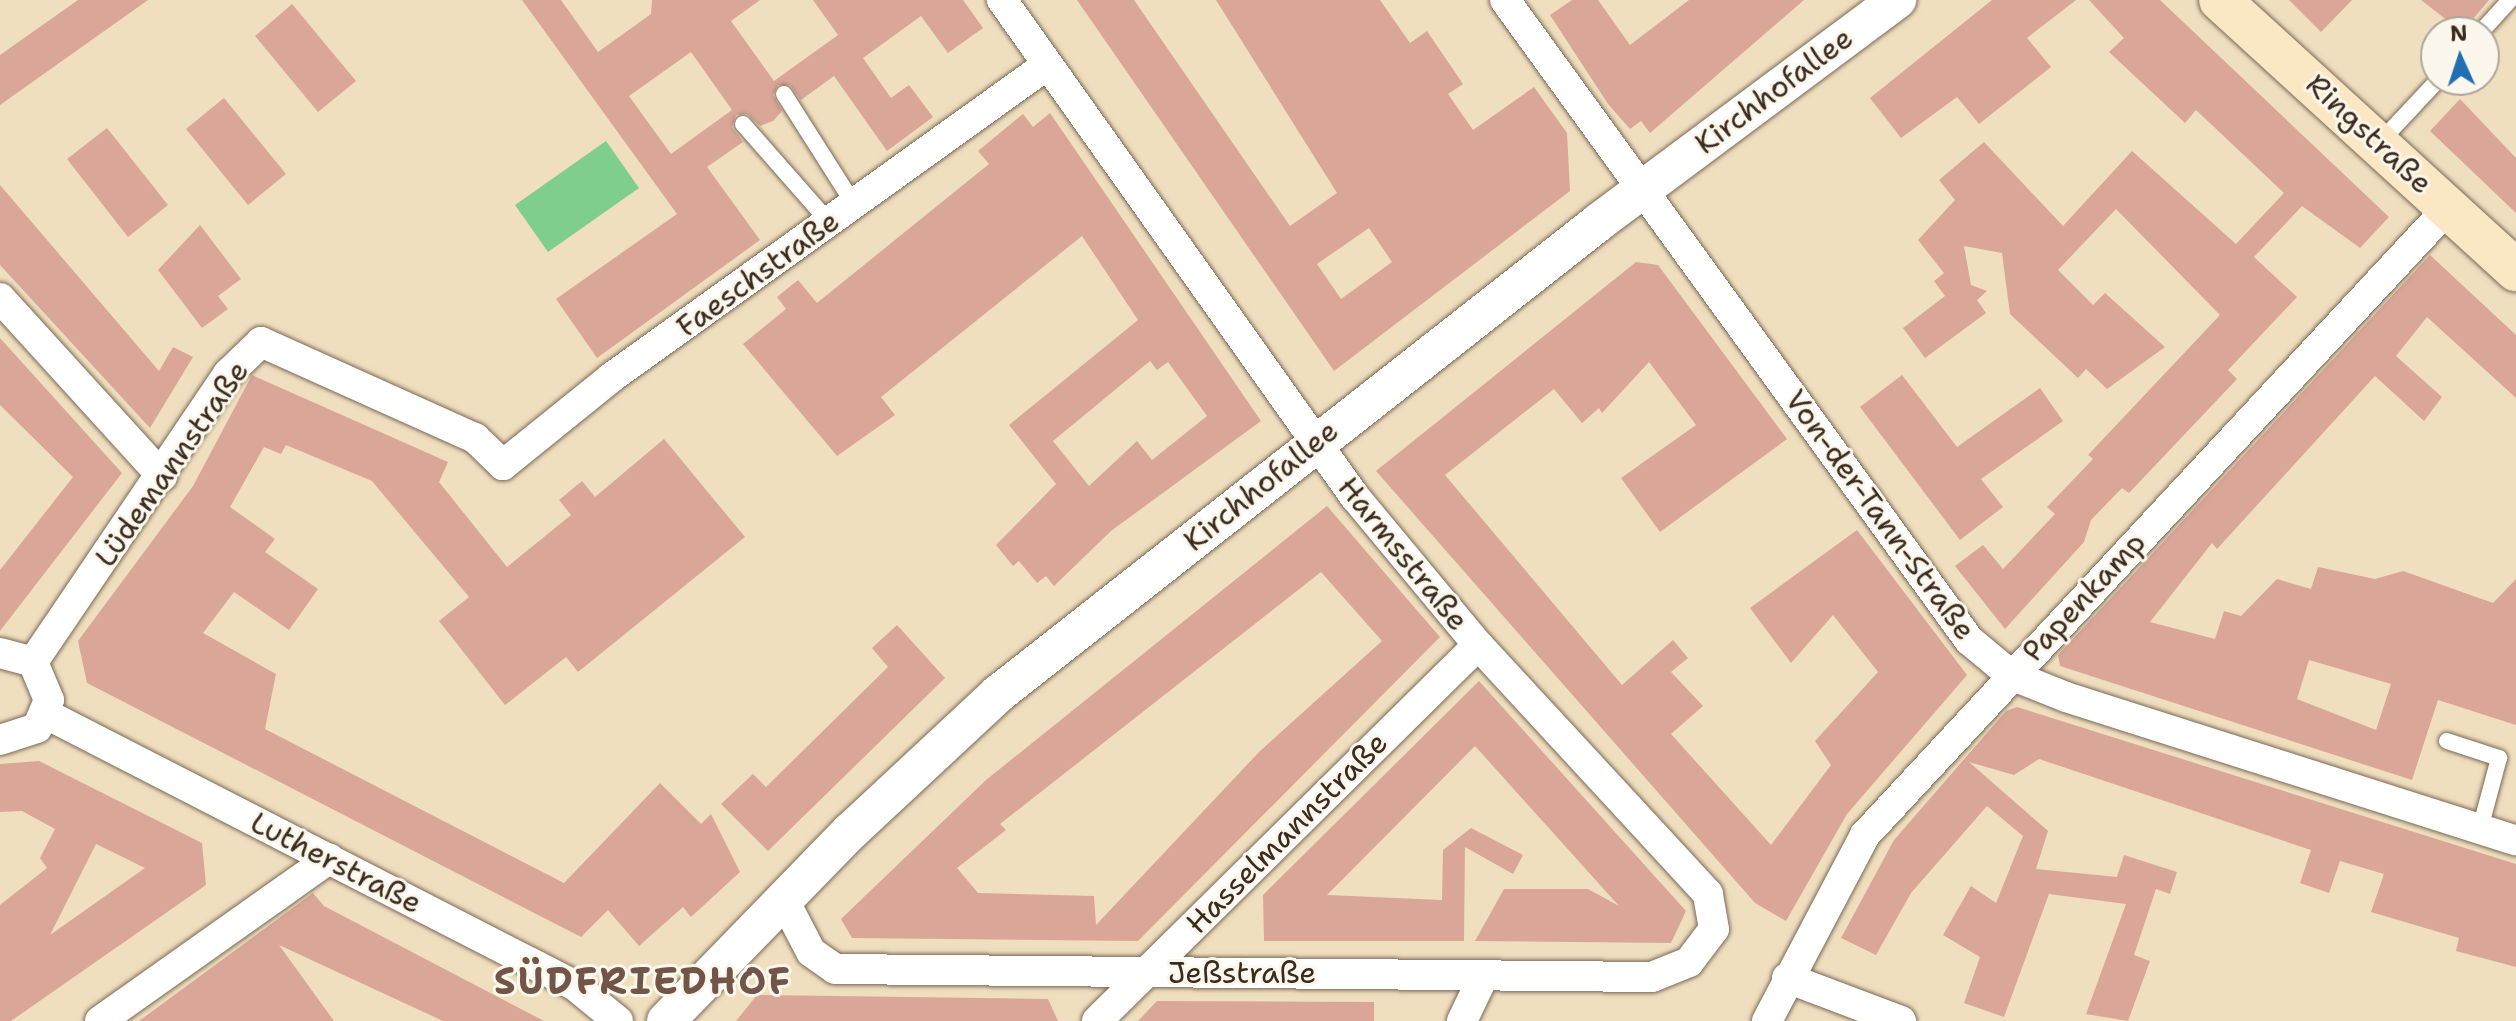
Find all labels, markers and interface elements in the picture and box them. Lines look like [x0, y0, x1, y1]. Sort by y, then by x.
north arrow [2420, 16, 2500, 96]
text: N [2449, 19, 2468, 48]
street label: Kirchhofallee [1688, 20, 1860, 162]
street label: Ringstraße [2298, 66, 2440, 202]
street label: Faeschstraße [670, 203, 846, 345]
street label: Lüdemannstraße [87, 354, 257, 574]
street label: Von-der-Tann-Straße [1777, 383, 1983, 647]
street label: Kirchhofallee [1177, 413, 1345, 559]
street label: Harmsstraße [1330, 470, 1476, 638]
street label: Papenkamp [2015, 525, 2153, 669]
street label: Hasselmannstraße [1179, 725, 1395, 941]
street label: Lutherstraße [244, 804, 428, 922]
street label: Jeßstraße [1168, 955, 1316, 991]
district label: SÜDFRIEDHOF [494, 958, 792, 1004]

